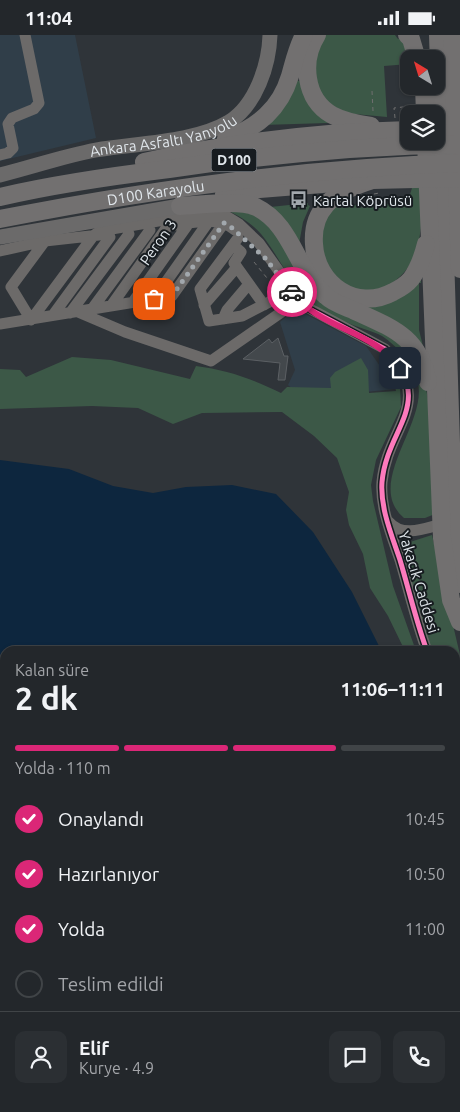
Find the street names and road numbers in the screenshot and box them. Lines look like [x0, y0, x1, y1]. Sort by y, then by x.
street label: Ankara Asfaltı Yanyolu [88, 111, 240, 160]
road number: D100 [212, 149, 256, 171]
street label: D100 Karayolu [106, 176, 205, 208]
street label: Peron 3 [136, 216, 180, 268]
street label: Yakacık Caddesi [395, 529, 443, 635]

